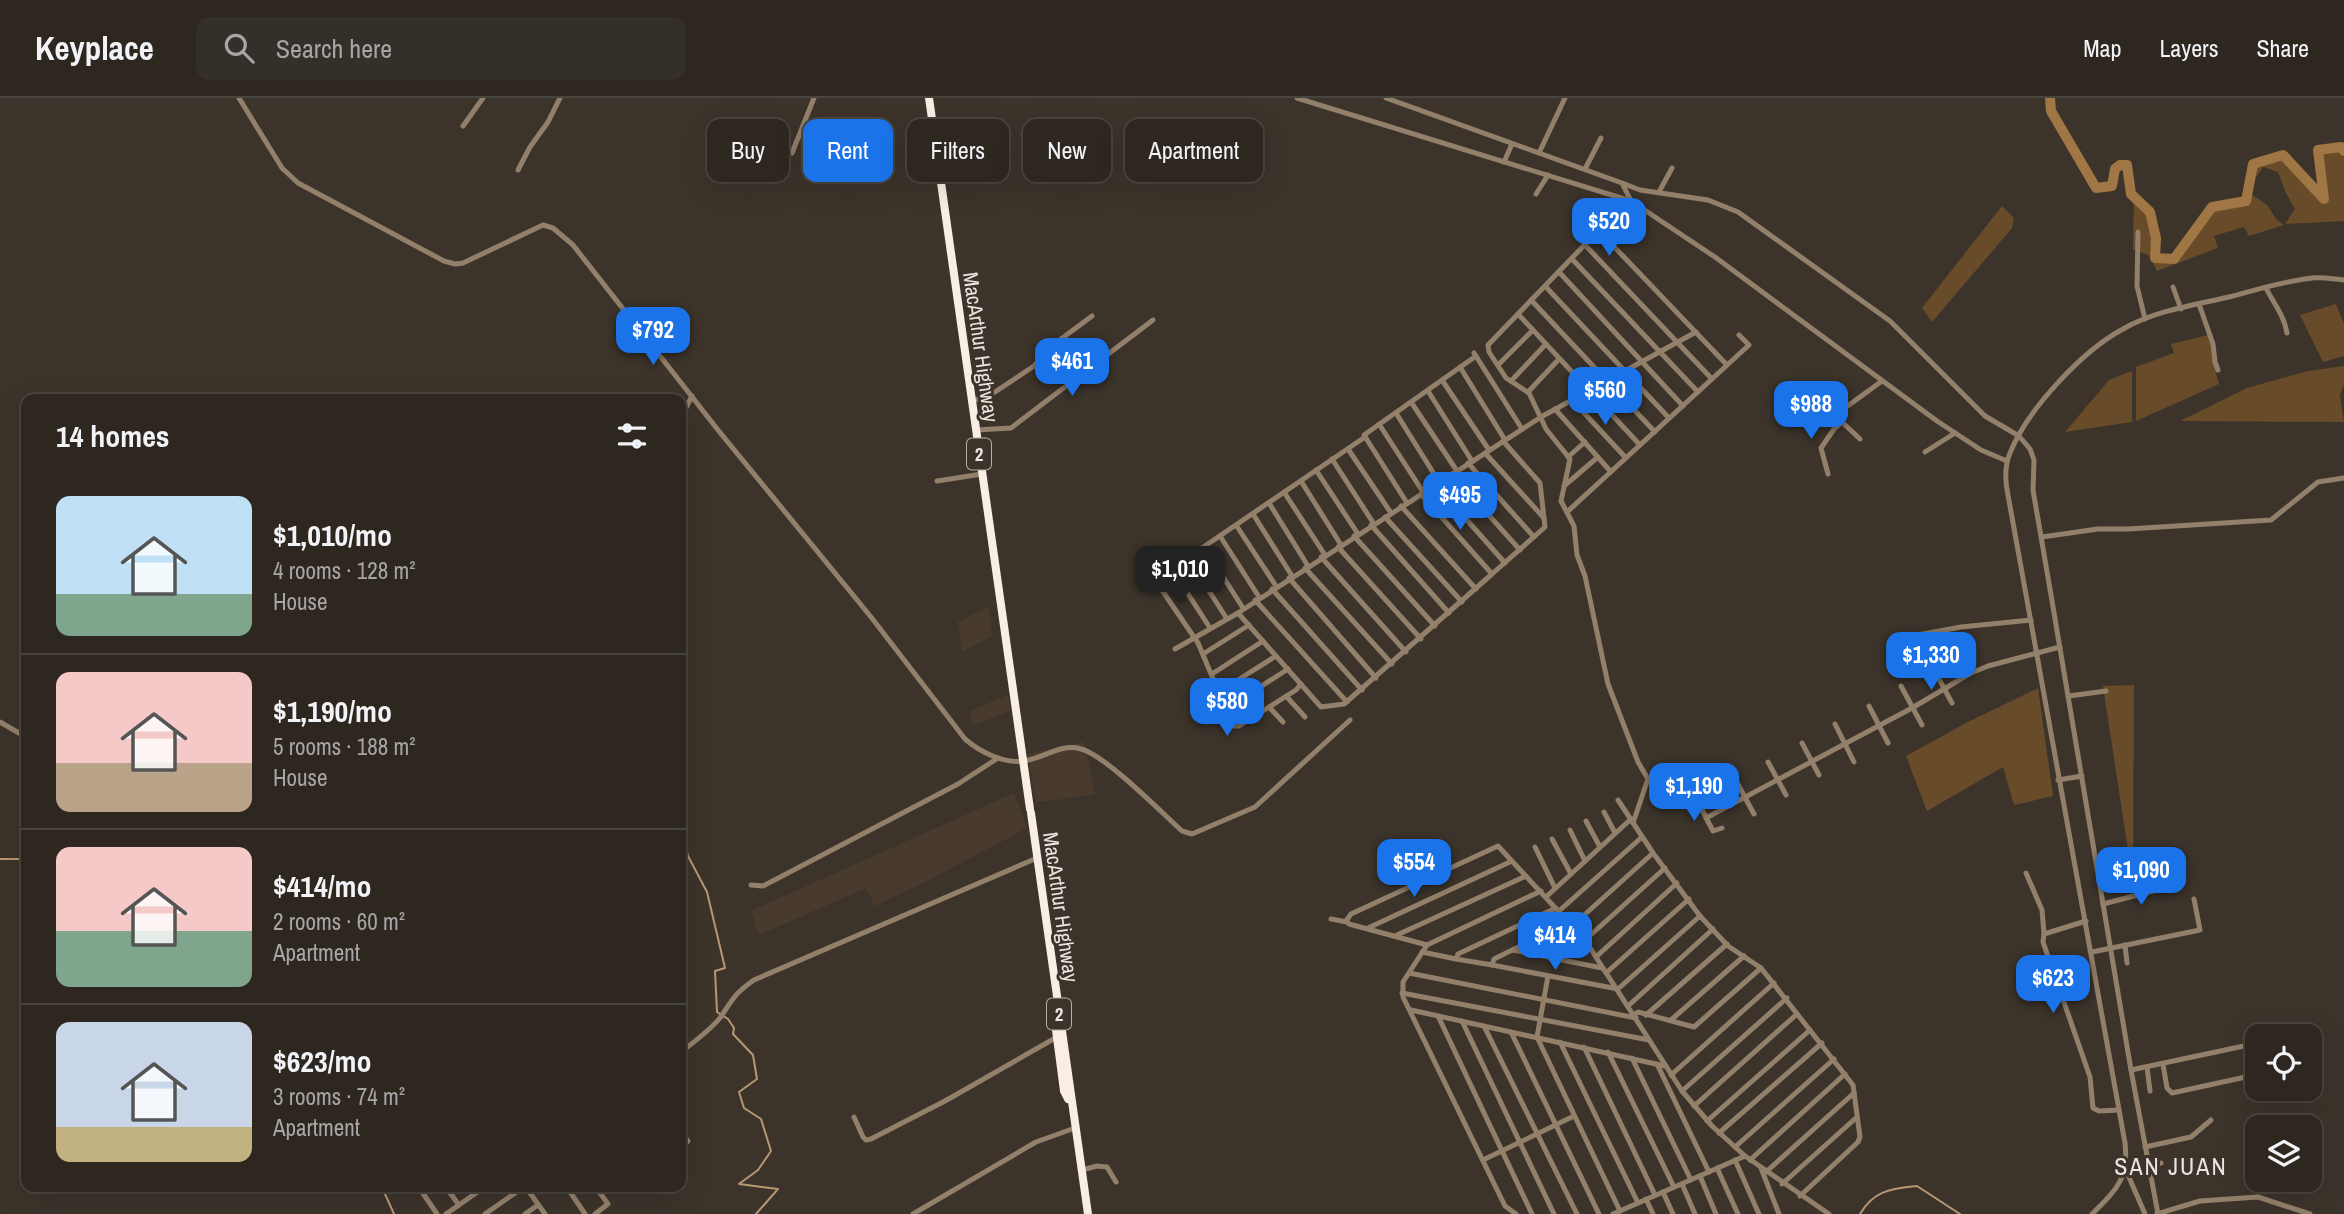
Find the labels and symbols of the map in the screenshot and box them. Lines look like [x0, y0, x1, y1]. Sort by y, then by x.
pin: $520 [1568, 198, 1650, 258]
street label: MacArthur Highway [956, 270, 1006, 424]
pin: $792 [612, 308, 694, 367]
pin: $461 [1031, 338, 1113, 398]
pin: $560 [1564, 368, 1646, 427]
pin: $988 [1770, 382, 1852, 441]
road number: 2 [967, 438, 991, 470]
pin: $495 [1419, 472, 1501, 532]
pin: $1,010 [1123, 546, 1237, 606]
pin: $1,330 [1874, 632, 1988, 692]
pin: $580 [1186, 678, 1268, 738]
pin: $1,190 [1637, 764, 1751, 823]
street label: MacArthur Highway [1036, 830, 1086, 984]
pin: $554 [1373, 840, 1455, 899]
pin: $1,090 [2084, 848, 2198, 907]
pin: $414 [1514, 912, 1596, 972]
pin: $623 [2012, 956, 2094, 1015]
road number: 2 [1047, 998, 1071, 1030]
district label: SAN JUAN [2114, 1150, 2228, 1182]

